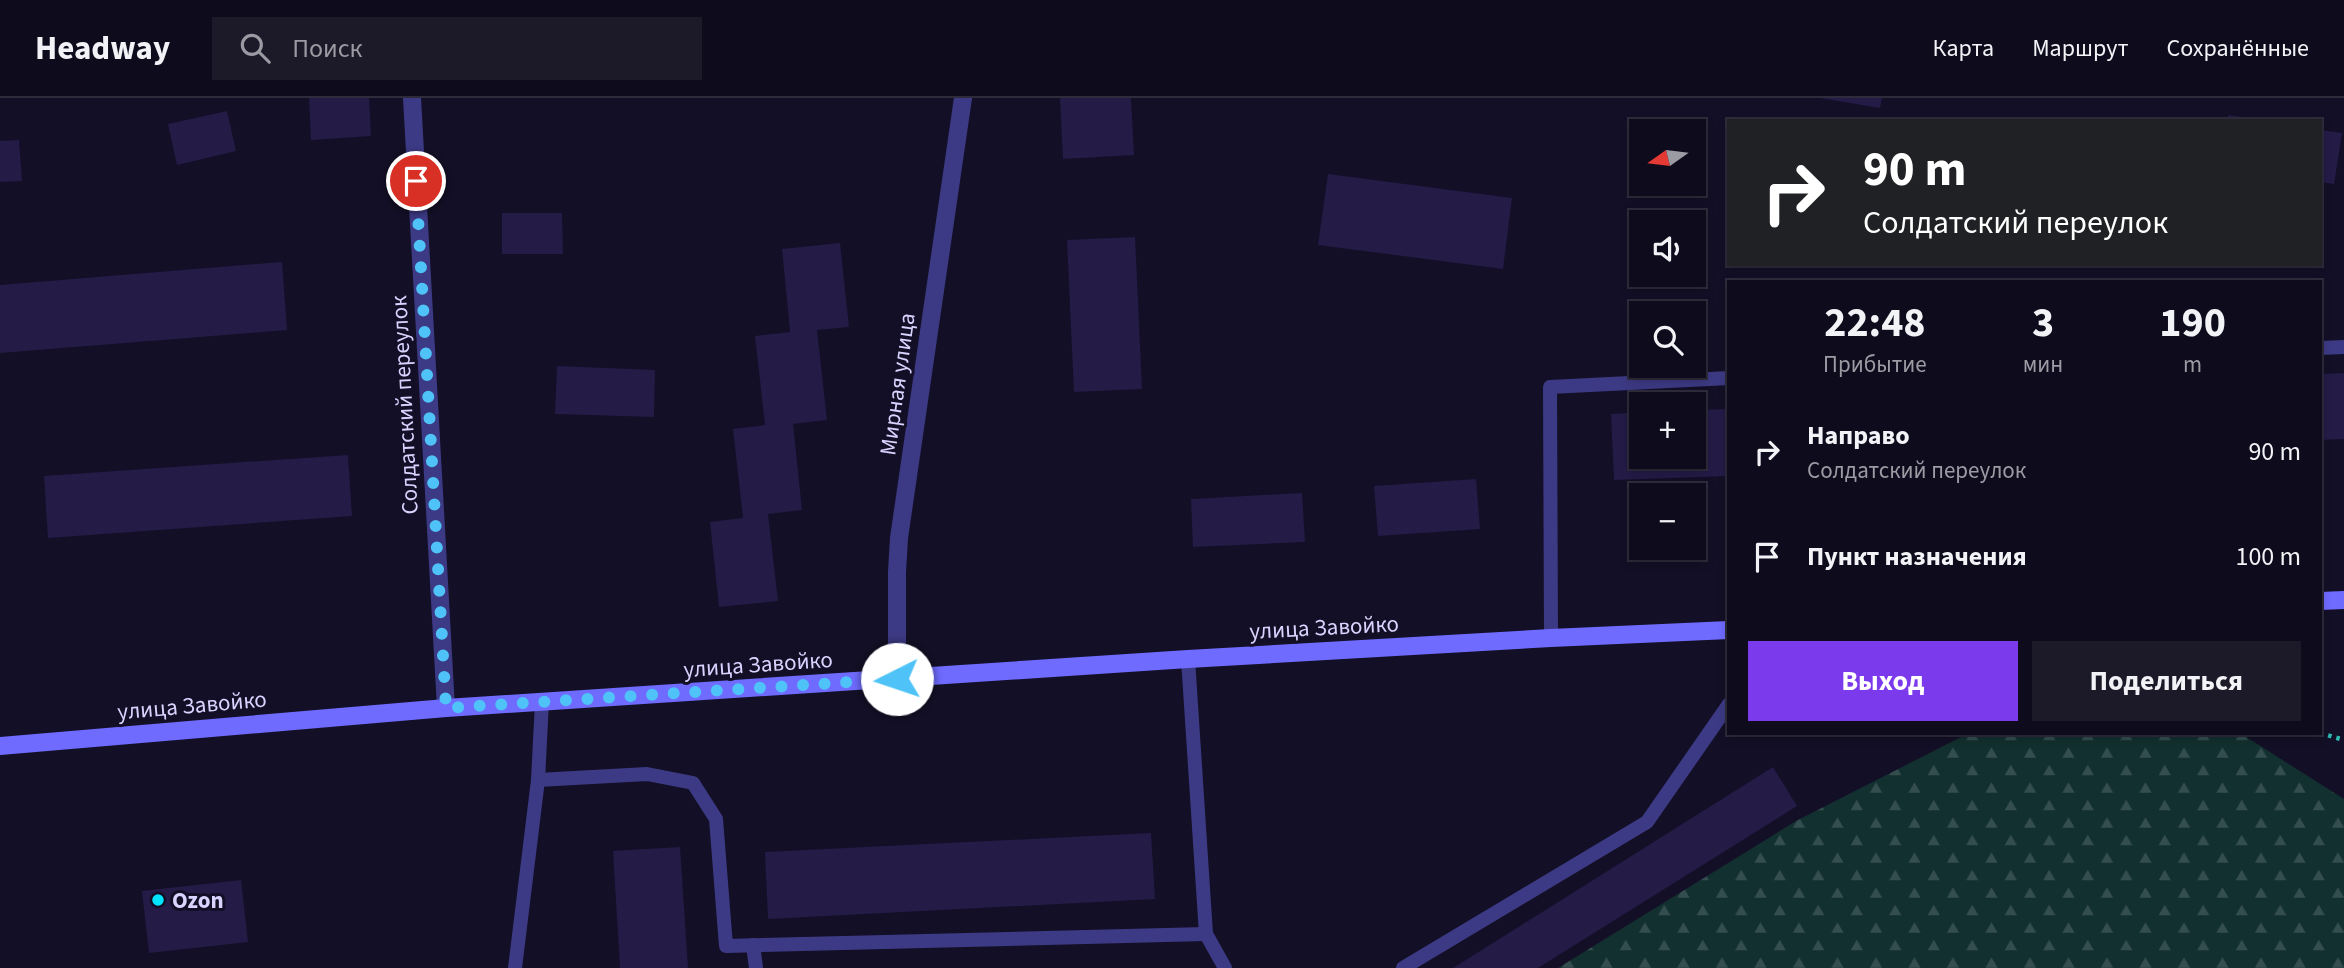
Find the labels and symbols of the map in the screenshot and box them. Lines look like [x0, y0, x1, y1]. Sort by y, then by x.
north arrow [1629, 119, 1706, 196]
pin [386, 151, 446, 211]
street label: Солдатский переулок [382, 294, 427, 515]
street label: Мирная улица [871, 311, 924, 458]
street label: улица Завойко [1248, 607, 1400, 648]
position arrow [860, 642, 934, 716]
street label: улица Завойко [682, 643, 834, 686]
street label: улица Завойко [116, 683, 268, 728]
place label: Ozon [172, 884, 224, 917]
marker: Ozon [150, 892, 166, 908]

